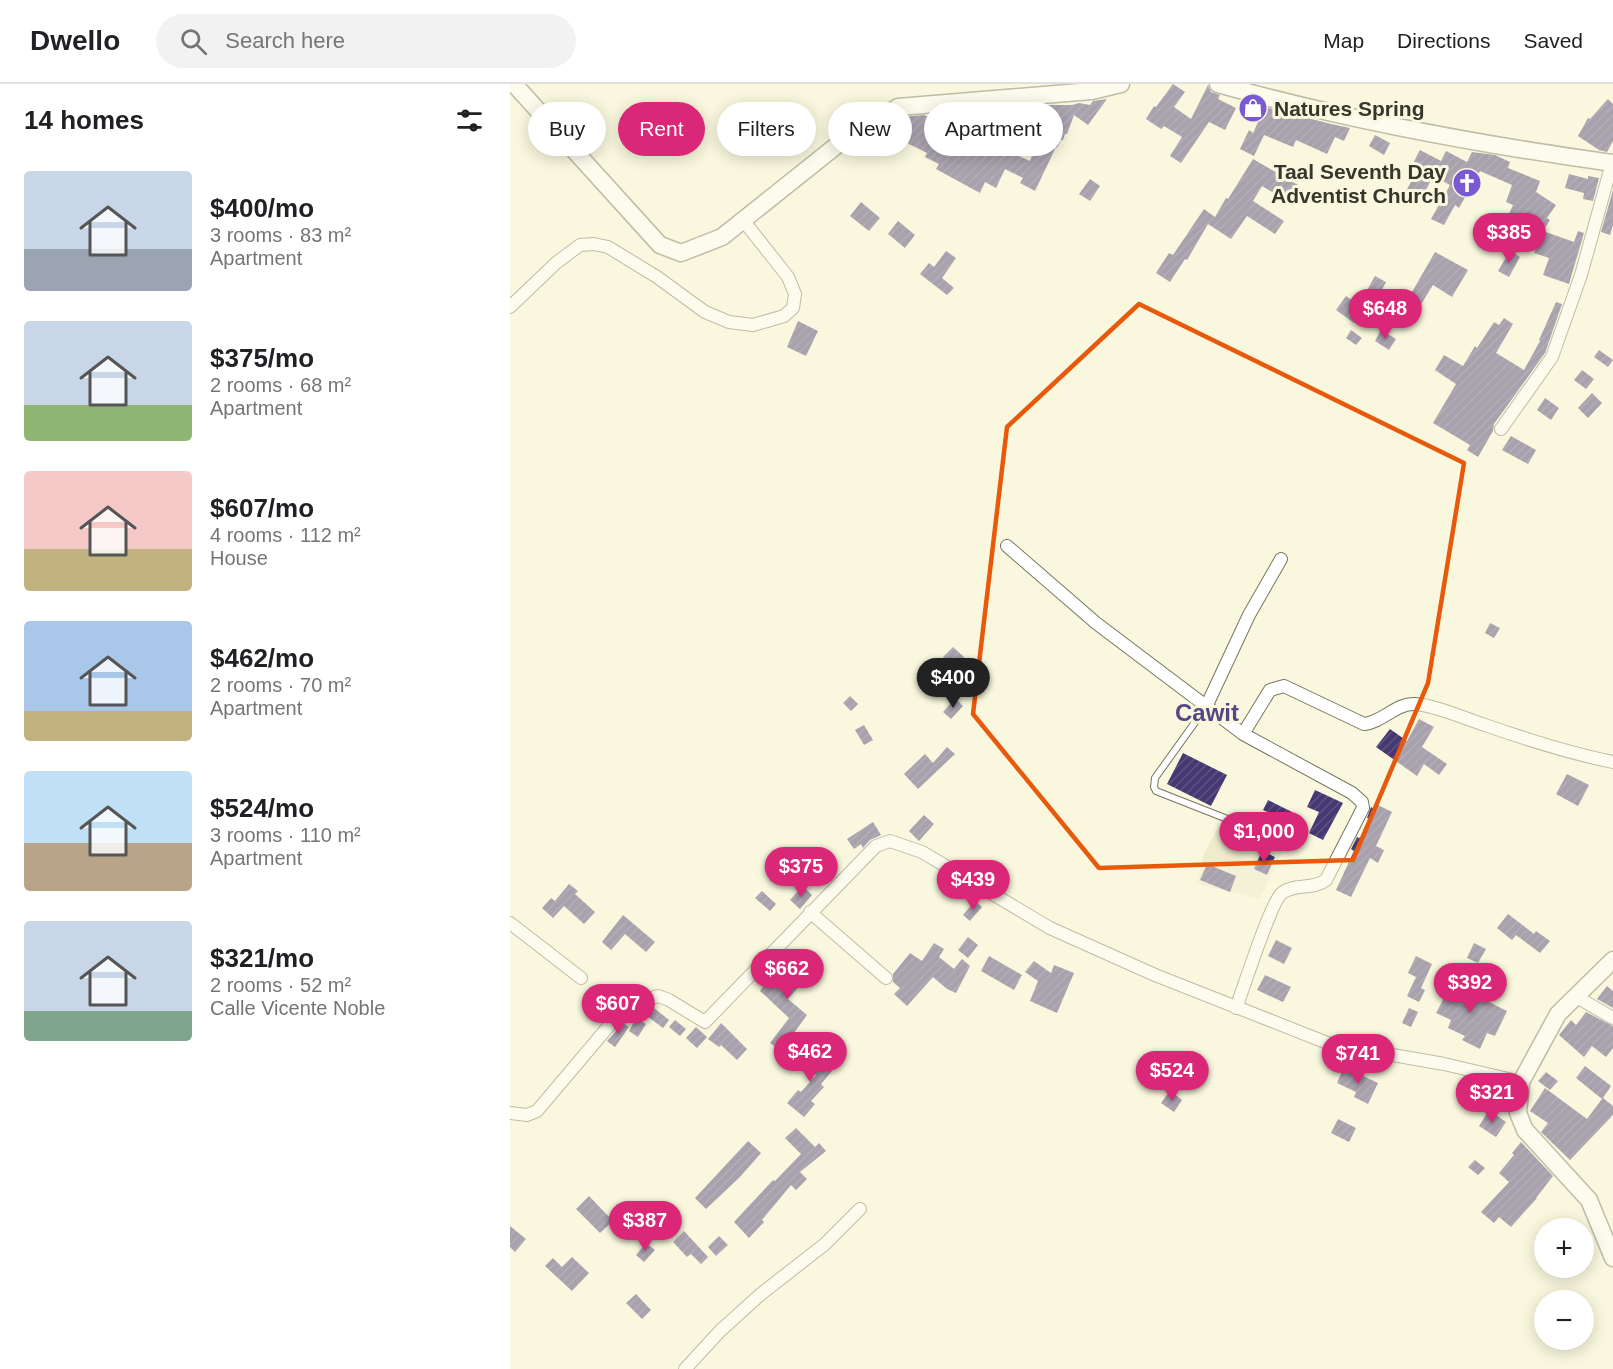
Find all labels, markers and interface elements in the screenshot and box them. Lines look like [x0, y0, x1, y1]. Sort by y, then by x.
search box [156, 14, 576, 68]
text: Dwello [30, 25, 120, 56]
icon: search [177, 25, 210, 58]
text: Search here [225, 28, 345, 53]
text: Map [1323, 29, 1364, 52]
text: Directions [1397, 29, 1490, 52]
text: Saved [1523, 29, 1583, 52]
shop icon: Natures Spring [1237, 92, 1269, 124]
place label: Natures Spring [1274, 97, 1425, 120]
chip: Buy [528, 102, 606, 156]
chip: Rent [618, 102, 705, 156]
chip: Filters [717, 102, 816, 156]
chip: New [828, 102, 912, 156]
chip: Apartment [924, 102, 1063, 156]
icon: filters [453, 104, 486, 137]
text: 14 homes [24, 105, 144, 135]
place label: Taal Seventh Day Adventist Church [1271, 160, 1446, 207]
church icon: Taal Seventh Day Adventist Church [1451, 167, 1483, 199]
text: $400/mo [210, 193, 314, 223]
icon: home [72, 195, 144, 267]
pin: $385 [1473, 213, 1545, 264]
text: $385 [1487, 221, 1531, 243]
text: 3 rooms · 83 m² [210, 224, 351, 246]
text: Apartment [210, 247, 302, 269]
pin: $648 [1349, 289, 1421, 340]
text: $648 [1363, 297, 1407, 319]
text: $375/mo [210, 343, 314, 373]
icon: home [72, 345, 144, 417]
text: 2 rooms · 68 m² [210, 374, 351, 396]
text: Apartment [210, 397, 302, 419]
text: $607/mo [210, 493, 314, 523]
icon: home [72, 495, 144, 567]
text: 4 rooms · 112 m² [210, 524, 361, 546]
text: House [210, 547, 268, 569]
text: $462/mo [210, 643, 314, 673]
icon: home [72, 645, 144, 717]
pin: $400 [917, 658, 989, 709]
text: $400 [931, 666, 975, 688]
text: 2 rooms · 70 m² [210, 674, 351, 696]
text: Apartment [210, 697, 302, 719]
district label: Cawit [1175, 699, 1239, 726]
text: $524/mo [210, 793, 314, 823]
icon: home [72, 795, 144, 867]
pin: $1,000 [1215, 812, 1313, 863]
text: $1,000 [1233, 820, 1295, 842]
text: 3 rooms · 110 m² [210, 824, 361, 846]
text: Apartment [210, 847, 302, 869]
pin: $375 [765, 847, 837, 898]
text: $375 [779, 855, 823, 877]
pin: $439 [937, 860, 1009, 911]
text: $439 [951, 868, 995, 890]
text: $321/mo [210, 943, 314, 973]
icon: home [72, 945, 144, 1017]
pin: $662 [751, 949, 823, 1000]
text: $662 [765, 957, 809, 979]
pin: $392 [1434, 963, 1506, 1014]
text: $392 [1448, 971, 1492, 993]
text: 2 rooms · 52 m² [210, 974, 351, 996]
pin: $607 [582, 984, 654, 1035]
text: $607 [596, 992, 640, 1014]
text: Calle Vicente Noble [210, 997, 385, 1019]
pin: $462 [774, 1032, 846, 1083]
pin: $741 [1322, 1034, 1394, 1085]
text: $462 [788, 1040, 832, 1062]
text: $741 [1336, 1042, 1380, 1064]
pin: $524 [1136, 1051, 1208, 1102]
text: $524 [1150, 1059, 1194, 1081]
pin: $321 [1456, 1073, 1528, 1124]
text: $321 [1470, 1081, 1514, 1103]
pin: $387 [609, 1201, 681, 1252]
text: $387 [623, 1209, 667, 1231]
map controls [1534, 1218, 1594, 1350]
button: + [1534, 1218, 1594, 1278]
button: − [1534, 1290, 1594, 1350]

